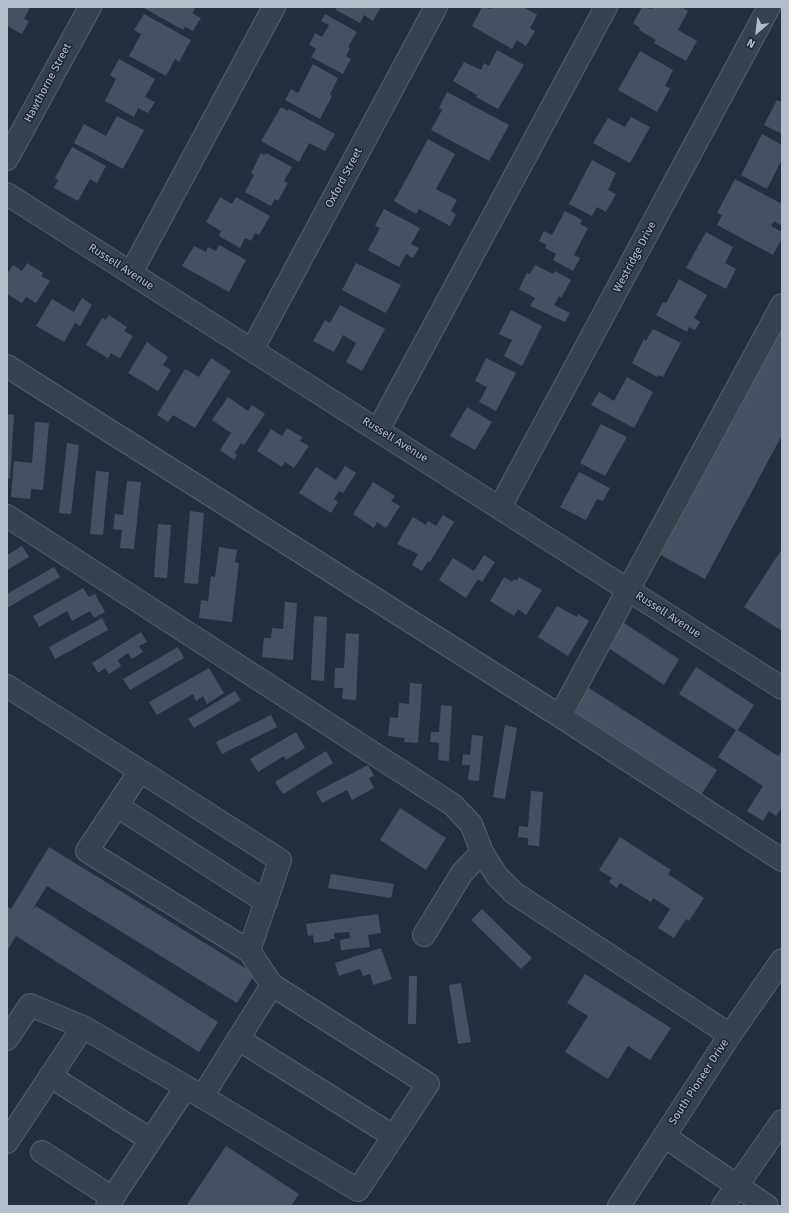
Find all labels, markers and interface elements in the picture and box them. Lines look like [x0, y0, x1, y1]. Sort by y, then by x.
north arrow [737, 12, 777, 52]
text: N [745, 36, 757, 50]
street label: Hawthorne Street [22, 41, 74, 125]
street label: Oxford Street [323, 146, 365, 210]
street label: Westridge Drive [611, 219, 659, 295]
street label: Russell Avenue [86, 241, 156, 293]
street label: Russell Avenue [360, 415, 430, 465]
street label: Russell Avenue [633, 589, 703, 641]
street label: South Pioneer Drive [666, 1037, 732, 1127]

